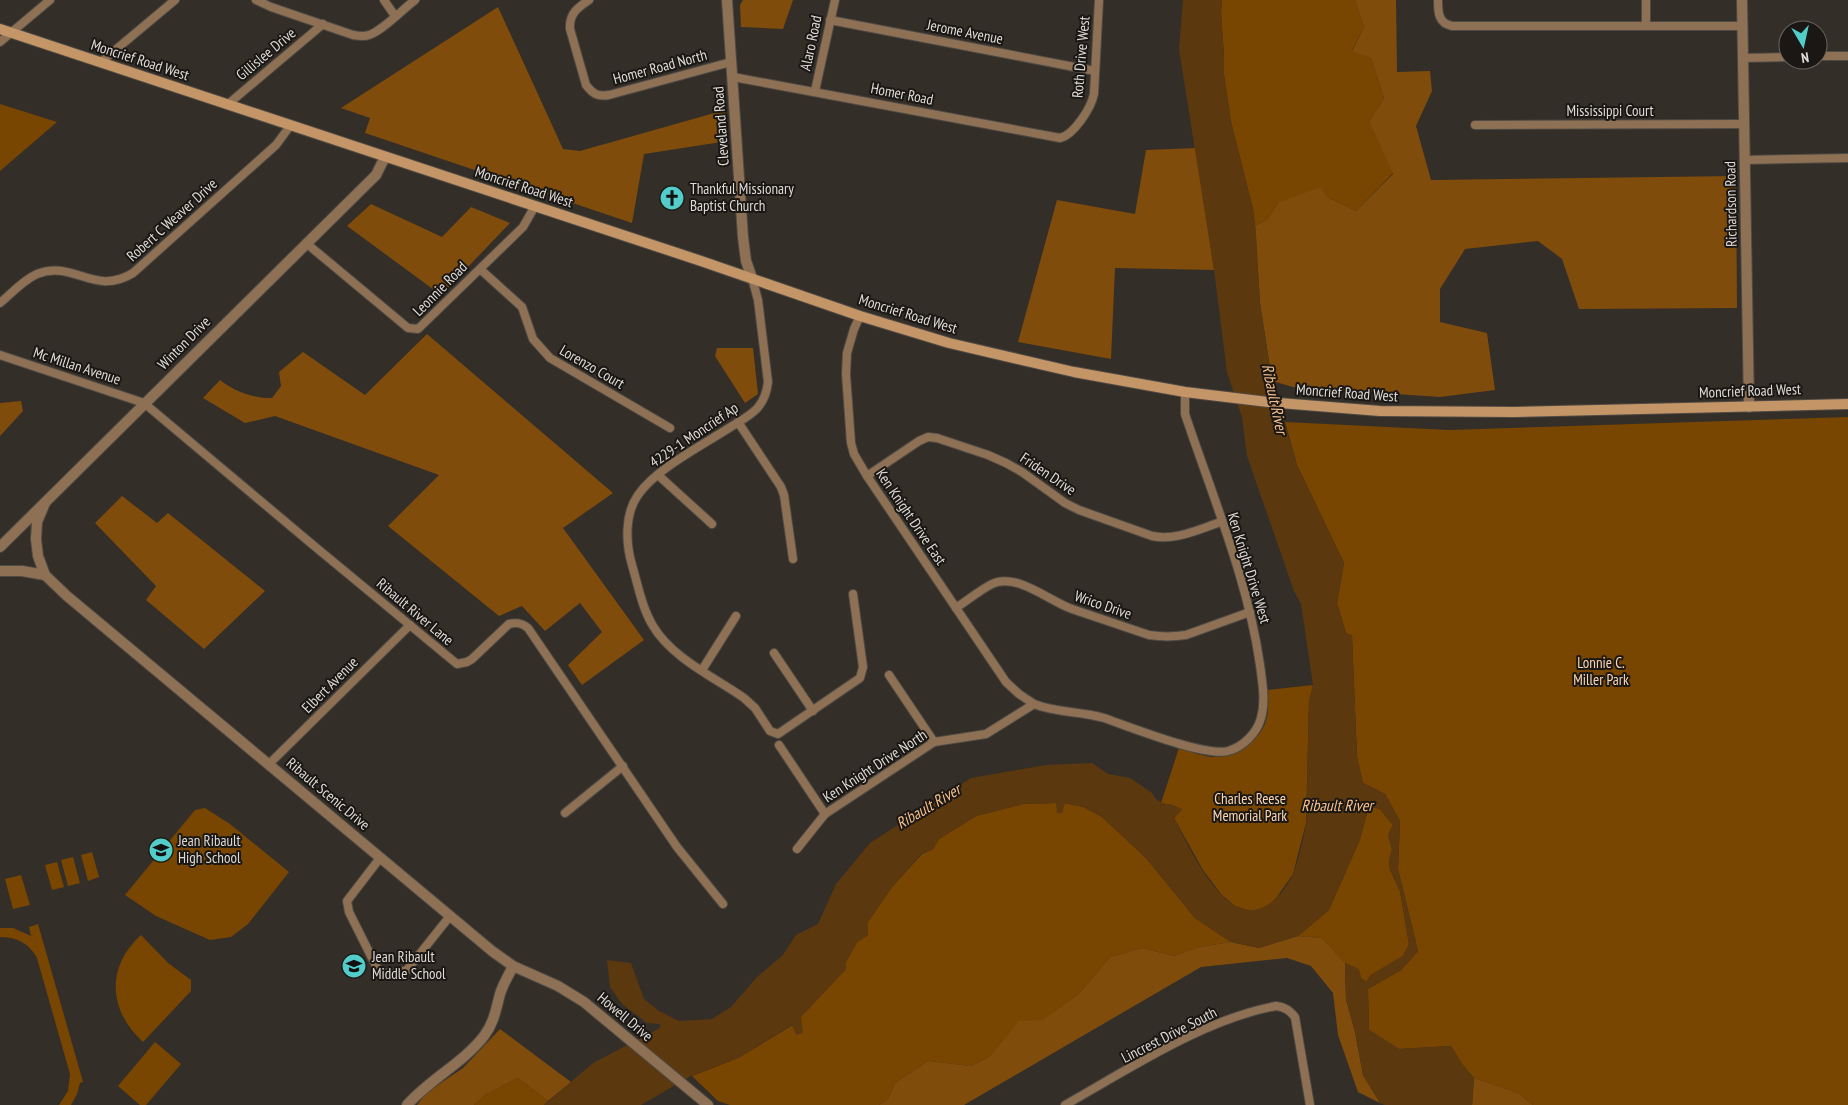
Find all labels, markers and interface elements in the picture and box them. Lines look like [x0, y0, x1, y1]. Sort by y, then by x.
street label: Alaro Road [795, 14, 826, 72]
street label: Jerome Avenue [924, 15, 1005, 48]
street label: Roth Drive West [1067, 15, 1094, 99]
north arrow [1778, 20, 1828, 70]
street label: Gillislee Drive [232, 23, 299, 84]
street label: Moncrief Road West [89, 35, 192, 84]
street label: Homer Road North [611, 45, 709, 88]
text: N [1800, 48, 1810, 67]
street label: Homer Road [869, 78, 935, 109]
street label: Cleveland Road [708, 86, 733, 166]
street label: Mississippi Court [1566, 101, 1654, 120]
street label: Richardson Road [1720, 161, 1741, 247]
street label: Moncrief Road West [473, 162, 576, 211]
street label: Robert C Weaver Drive [123, 174, 221, 265]
place label: Thankful Missionary Baptist Church [690, 179, 794, 215]
church icon: Thankful Missionary Baptist Church [659, 185, 685, 211]
street label: Leonnie Road [408, 257, 471, 320]
street label: Moncrief Road West [857, 290, 960, 338]
street label: Winton Drive [153, 312, 214, 373]
street label: Lorenzo Court [556, 340, 628, 393]
street label: Mc Millan Avenue [31, 342, 123, 389]
water label: Ribault River [1258, 362, 1293, 439]
street label: Moncrief Road West [1295, 379, 1399, 406]
street label: Moncrief Road West [1699, 379, 1801, 402]
street label: 4229-1 Moncrief Ap [646, 398, 742, 471]
street label: Friden Drive [1017, 448, 1080, 499]
street label: Ken Knight Drive East [872, 465, 951, 569]
street label: Ken Knight Drive West [1224, 510, 1275, 626]
street label: Ribault River Lane [373, 574, 458, 649]
street label: Wrico Drive [1072, 586, 1134, 623]
street label: Elbert Avenue [297, 652, 362, 717]
park label: Lonnie C. Miller Park [1573, 653, 1629, 689]
street label: Ken Knight Drive North [819, 725, 930, 806]
street label: Ribault Scenic Drive [283, 753, 374, 834]
water label: Ribault River [892, 778, 966, 833]
park label: Charles Reese Memorial Park [1213, 789, 1287, 825]
water label: Ribault River [1301, 795, 1375, 815]
place label: Jean Ribault High School [177, 831, 241, 867]
school or university icon: Jean Ribault High School [148, 837, 174, 863]
place label: Jean Ribault Middle School [371, 947, 446, 983]
school or university icon: Jean Ribault Middle School [341, 953, 367, 979]
street label: Howell Drive [594, 988, 657, 1045]
street label: Lincrest Drive South [1118, 1002, 1220, 1067]

